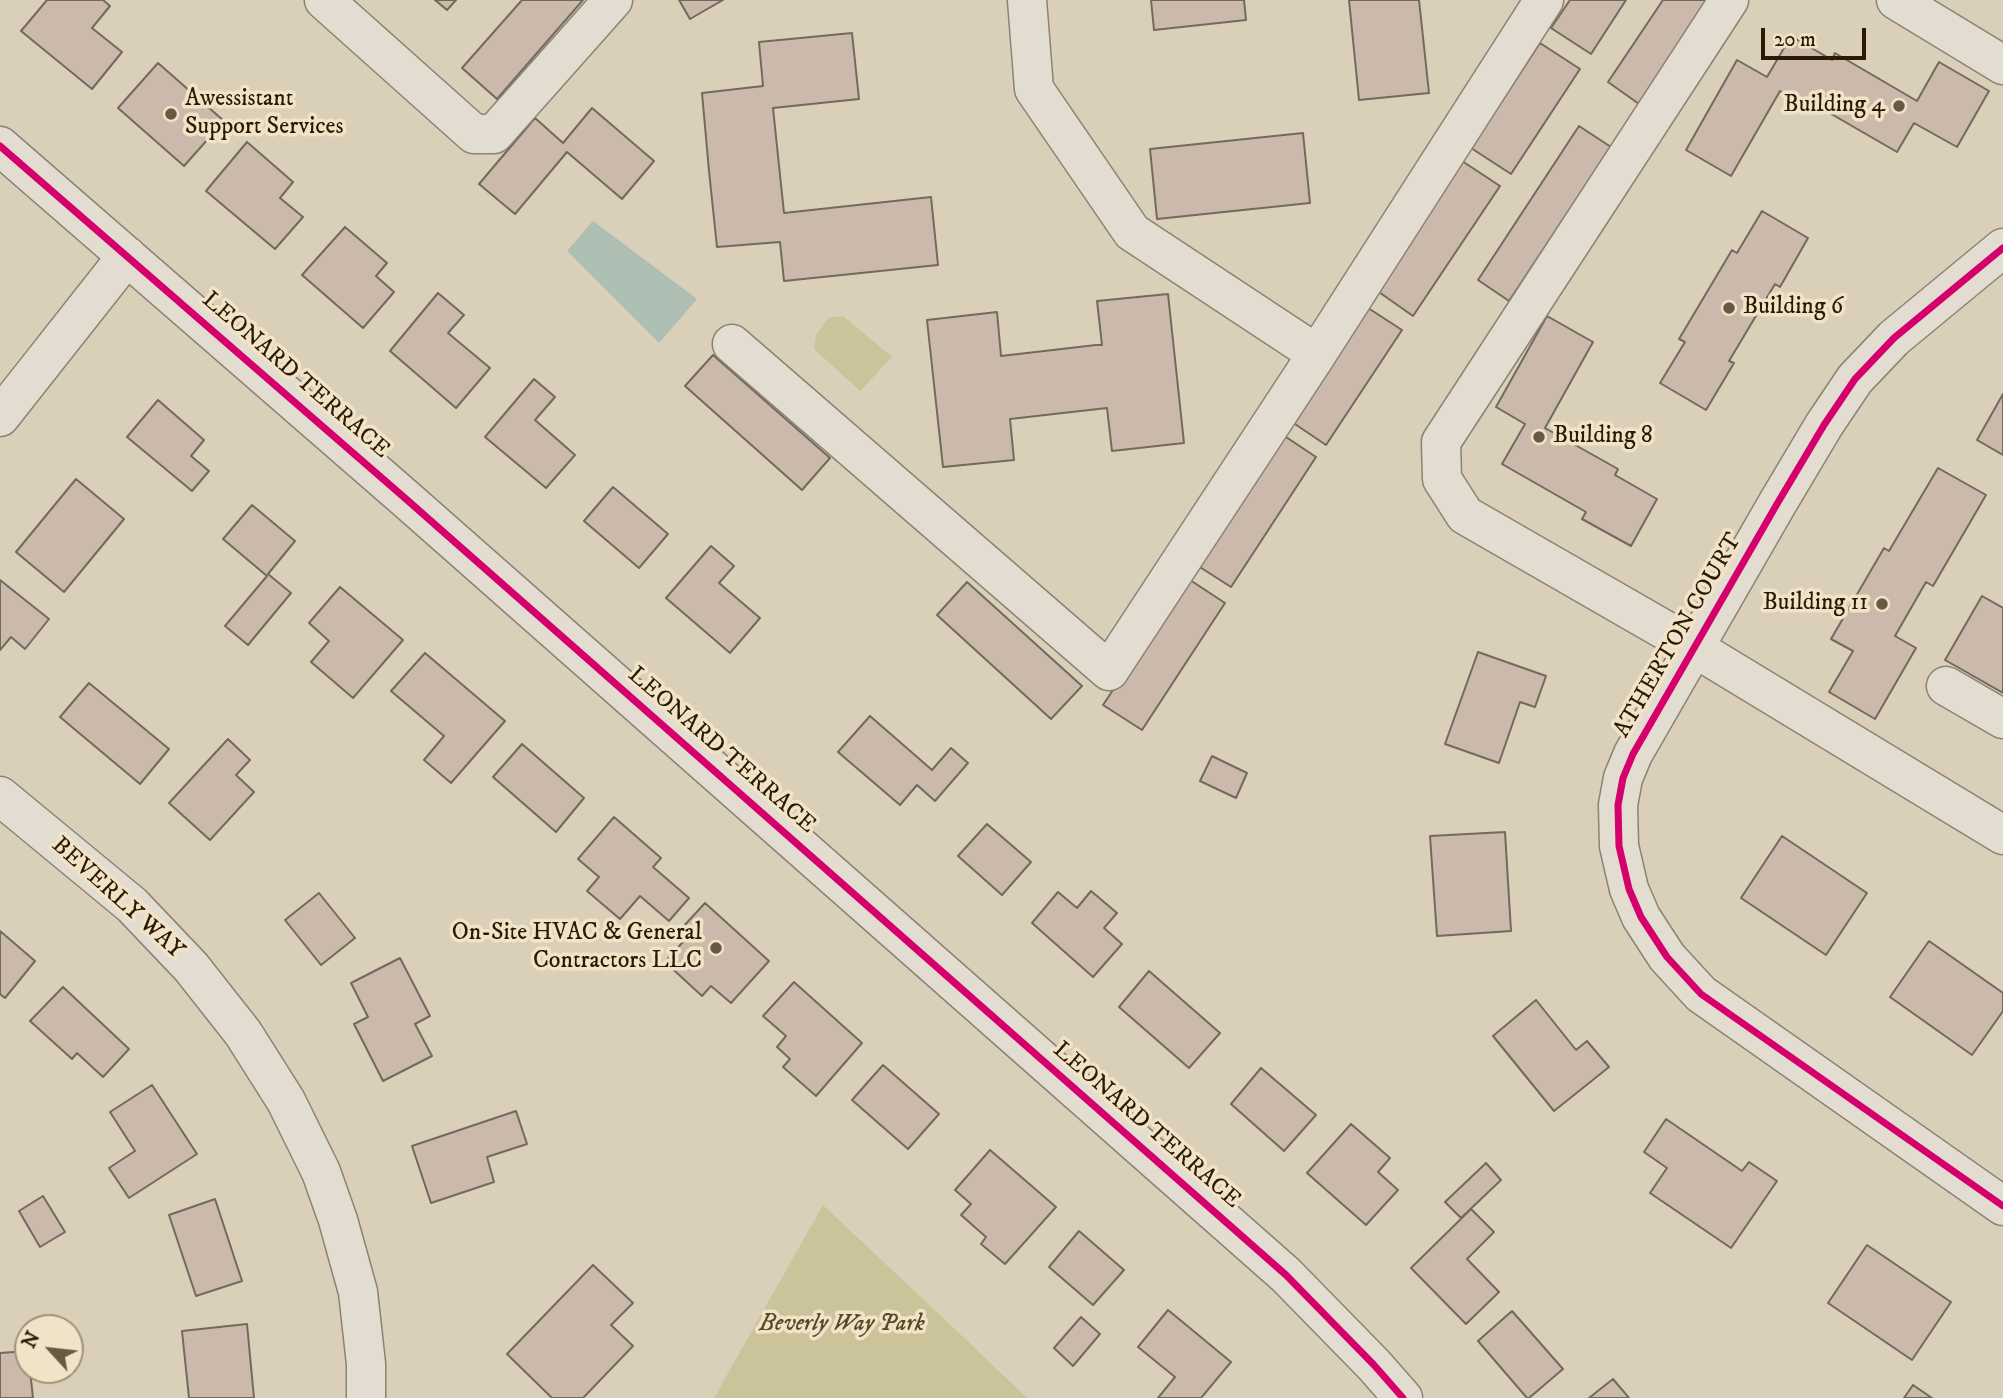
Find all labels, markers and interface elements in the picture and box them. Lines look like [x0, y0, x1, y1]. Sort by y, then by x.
scale bar [1765, 14, 1870, 58]
text: 20 m [1774, 27, 1816, 53]
place label: Awessistant Support Services [185, 86, 343, 142]
place label: Building 4 [1783, 92, 1885, 120]
marker: Building 4 [1891, 98, 1907, 114]
marker: Awessistant Support Services [163, 106, 179, 122]
street label: LEONARD TERRACE [195, 287, 395, 465]
place label: Building 6 [1743, 294, 1843, 322]
marker: Building 6 [1721, 300, 1737, 316]
place label: Building 8 [1553, 423, 1653, 451]
marker: Building 8 [1531, 429, 1547, 445]
street label: ATHERTON COURT [1609, 529, 1749, 743]
place label: Building 11 [1763, 590, 1868, 618]
marker: Building 11 [1874, 596, 1890, 612]
street label: LEONARD TERRACE [621, 662, 821, 840]
street label: BEVERLY WAY [45, 832, 189, 966]
place label: On-Site HVAC & General Contractors LLC [452, 920, 702, 976]
marker: On-Site HVAC & General Contractors LLC [708, 940, 724, 956]
street label: LEONARD TERRACE [1046, 1037, 1246, 1215]
park label: Beverly Way Park [759, 1311, 925, 1339]
north arrow [14, 1314, 84, 1384]
text: N [18, 1328, 45, 1352]

